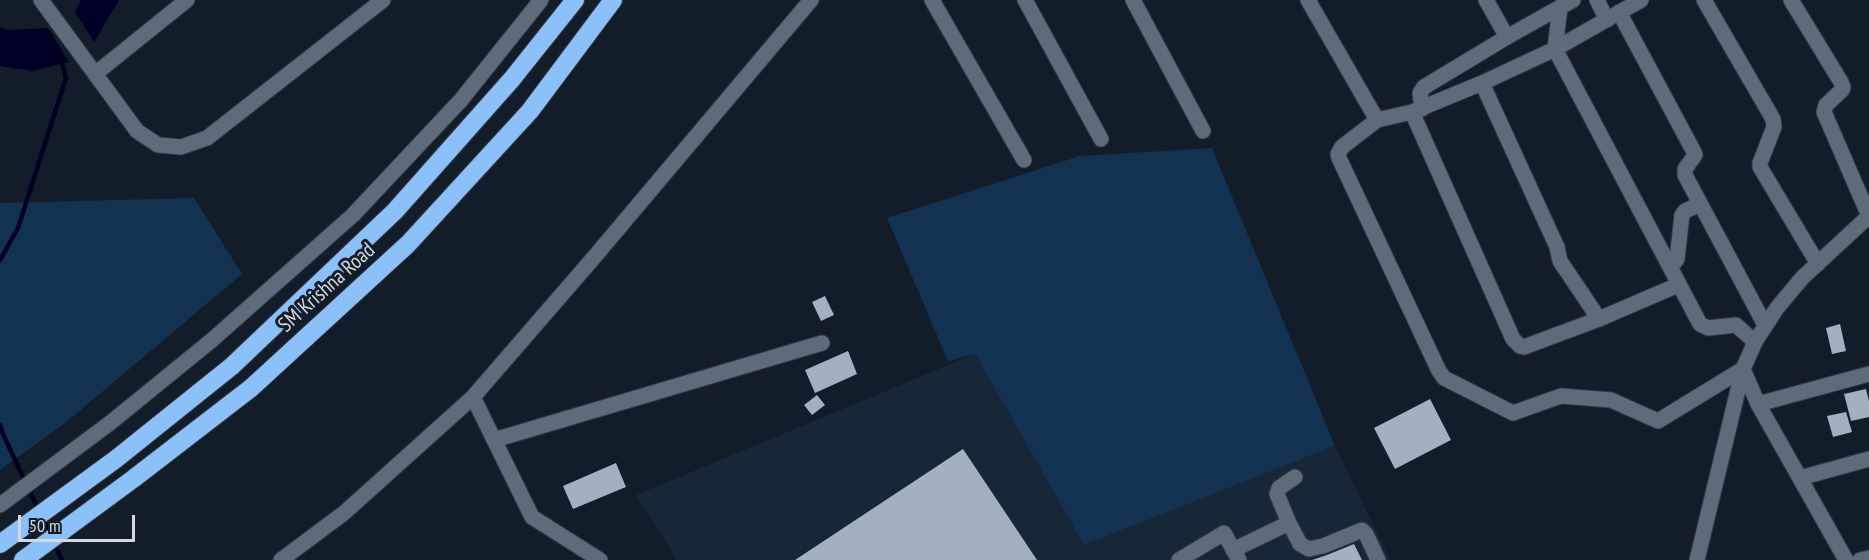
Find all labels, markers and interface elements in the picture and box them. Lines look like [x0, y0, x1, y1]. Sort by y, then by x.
street label: SM Krishna Road [274, 238, 380, 338]
scale bar [21, 503, 138, 541]
text: 50 m [29, 514, 61, 537]

